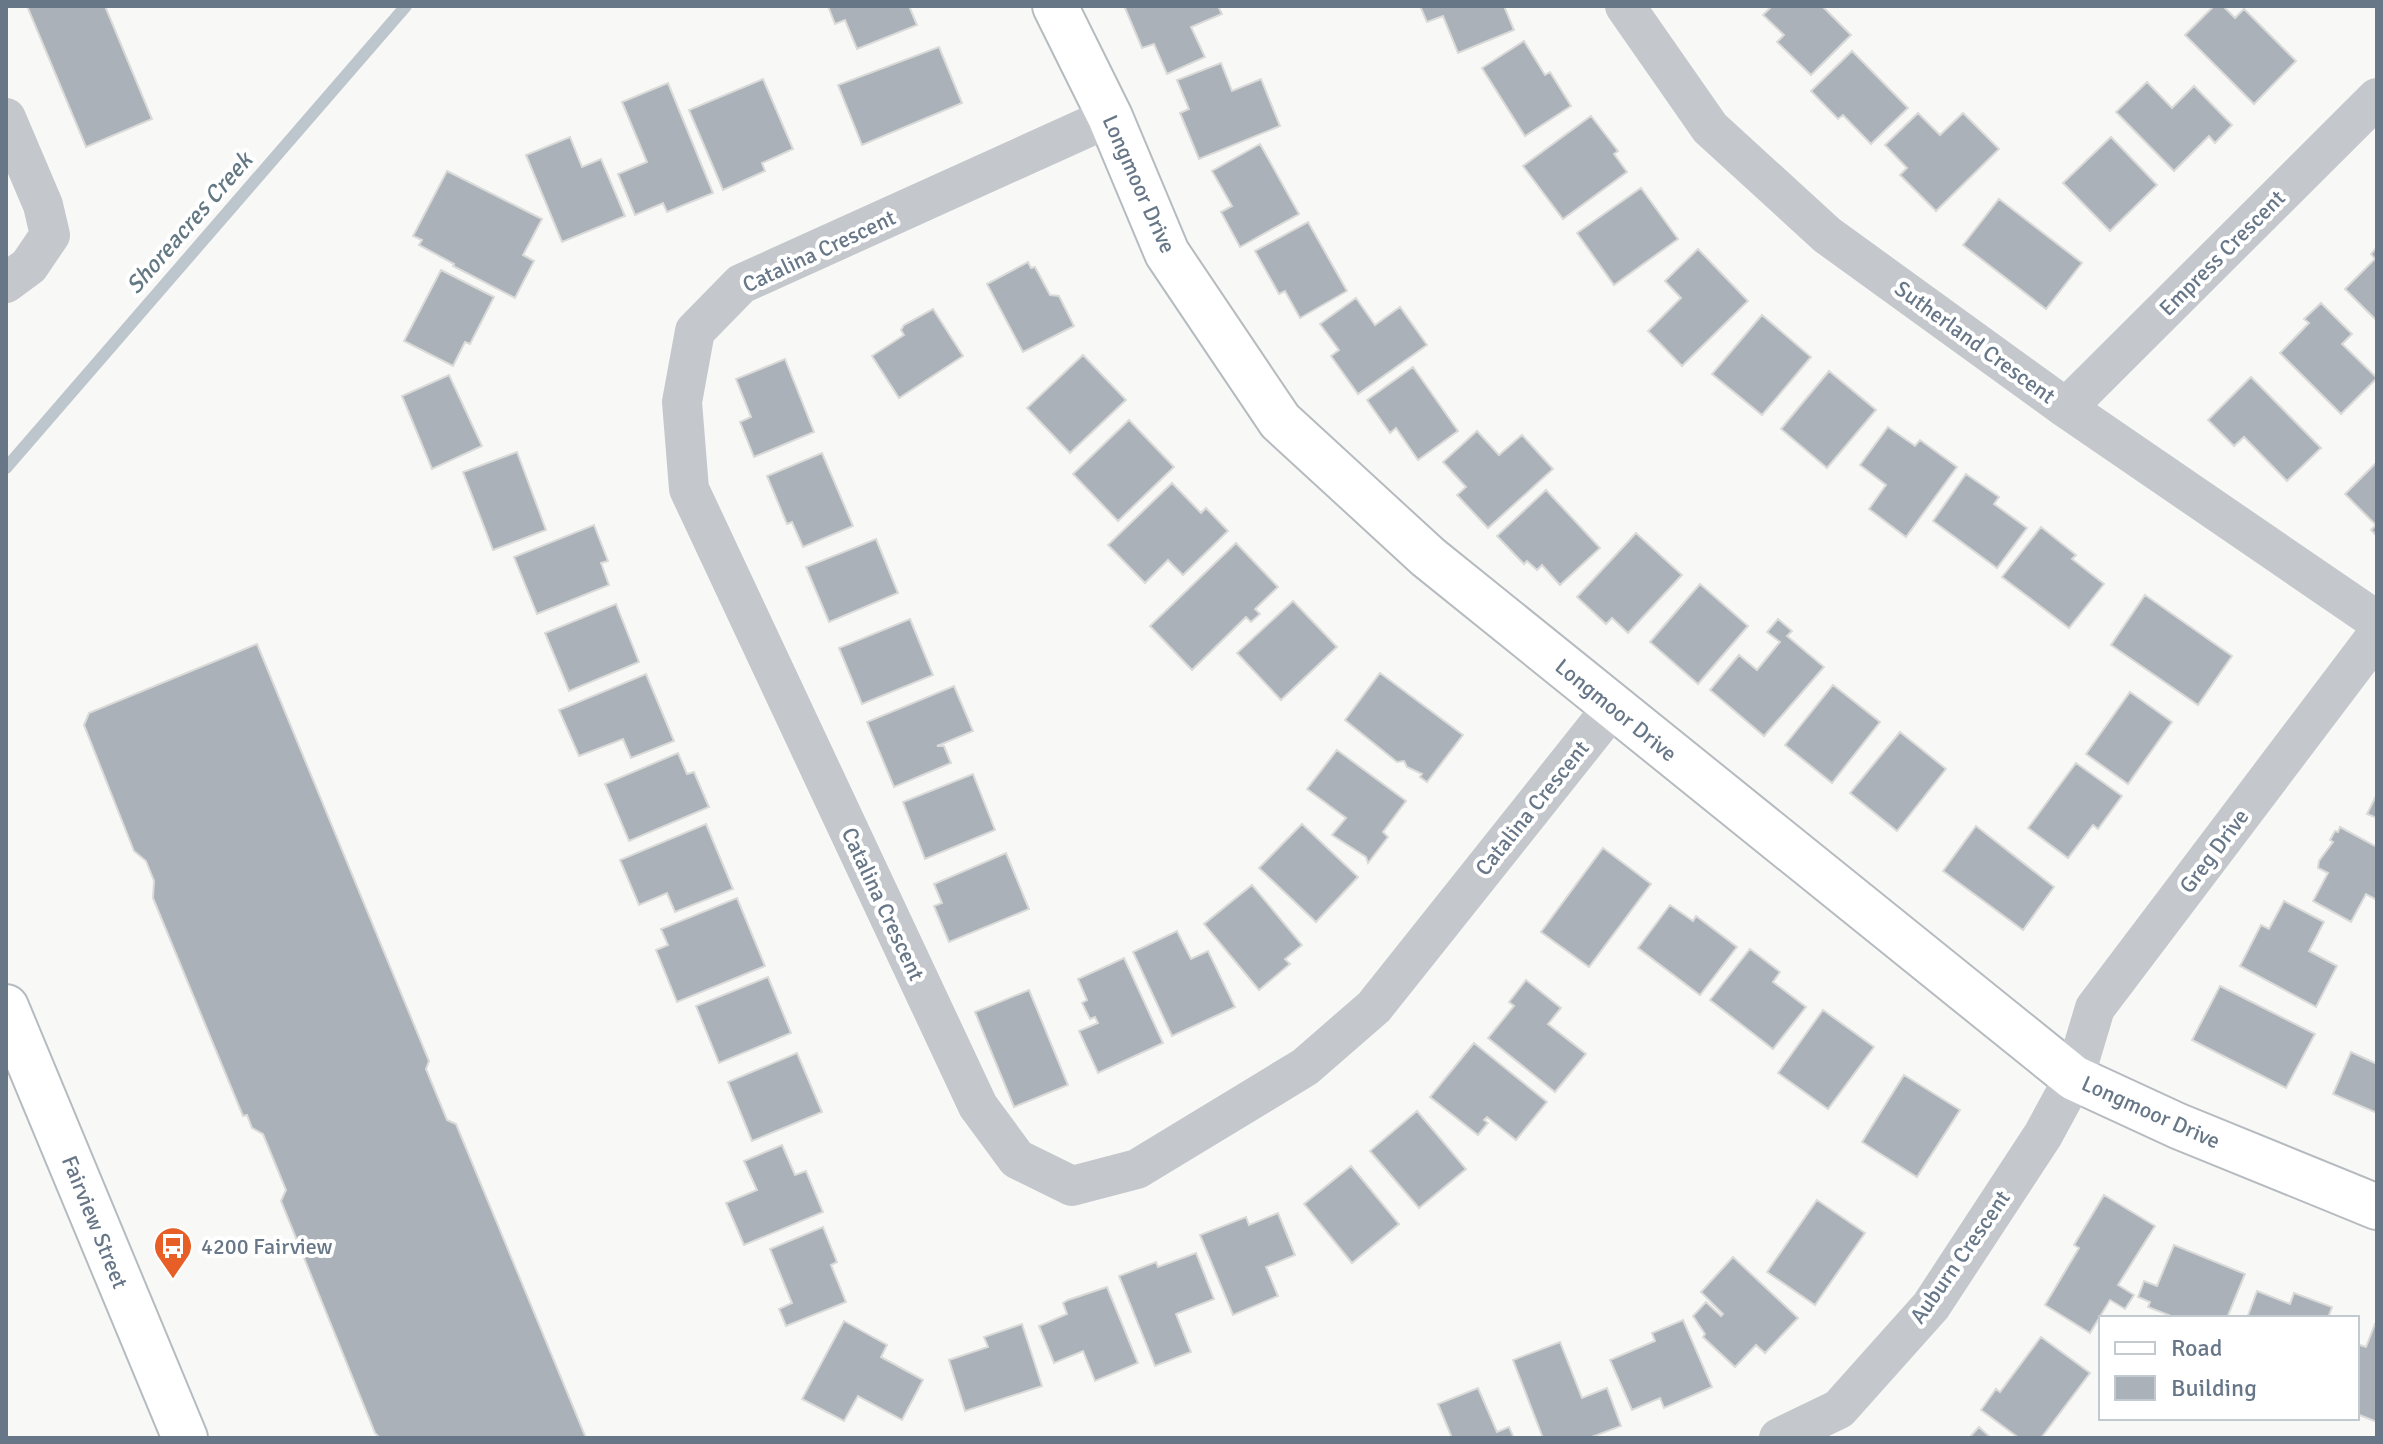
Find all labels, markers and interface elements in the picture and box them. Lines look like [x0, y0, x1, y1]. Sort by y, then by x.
street label: Longmoor Drive [1096, 111, 1182, 257]
water label: Shoreacres Creek [119, 145, 260, 300]
street label: Empress Crescent [2153, 184, 2291, 322]
street label: Catalina Crescent [738, 204, 900, 298]
street label: Sutherland Crescent [1889, 275, 2061, 409]
street label: Longmoor Drive [1550, 653, 1682, 767]
street label: Catalina Crescent [1469, 735, 1595, 881]
street label: Greg Drive [2174, 804, 2254, 898]
street label: Catalina Crescent [836, 823, 930, 985]
street label: Longmoor Drive [2078, 1069, 2224, 1155]
street label: Fairview Street [56, 1152, 134, 1293]
street label: Auburn Crescent [1904, 1185, 2016, 1329]
bus stop icon: 4200 Fairview [152, 1225, 194, 1280]
place label: 4200 Fairview [201, 1233, 332, 1260]
legend [2099, 1316, 2359, 1420]
text: Road [2171, 1333, 2222, 1363]
text: Building [2171, 1373, 2257, 1403]

